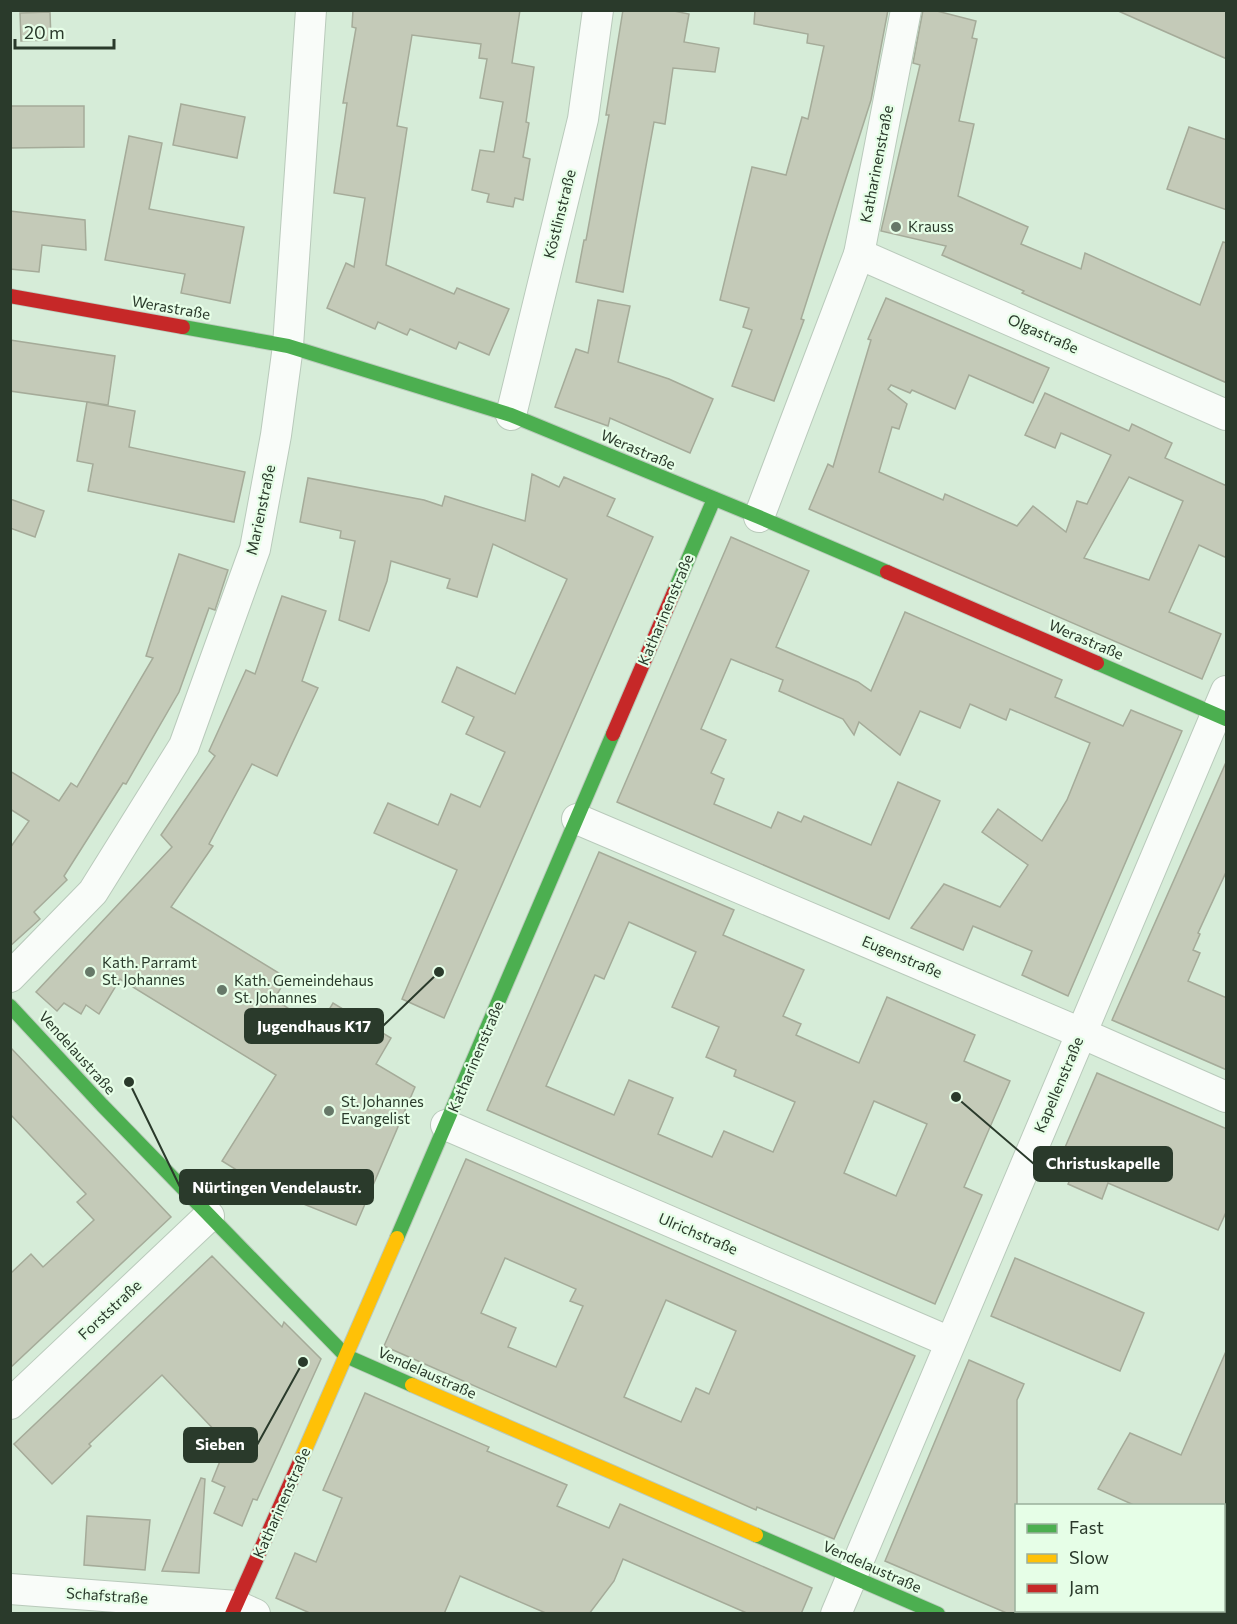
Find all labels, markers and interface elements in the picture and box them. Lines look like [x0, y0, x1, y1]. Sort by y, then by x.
scale bar [15, 12, 114, 50]
text: 20 m [24, 21, 65, 43]
street label: Katharinenstraße [856, 104, 896, 224]
street label: Köstlinstraße [539, 167, 579, 260]
place label: Krauss [908, 217, 954, 235]
marker: Krauss [889, 220, 903, 234]
street label: Werastraße [130, 291, 212, 323]
street label: Olgastraße [1005, 309, 1082, 357]
street label: Werastraße [598, 425, 679, 473]
street label: Marienstraße [242, 463, 278, 557]
street label: Katharinenstraße [634, 551, 697, 668]
street label: Werastraße [1046, 615, 1127, 663]
street label: Eugenstraße [860, 931, 945, 981]
place label: Kath. Parramt St. Johannes [102, 953, 197, 988]
marker: Kath. Parramt St. Johannes [83, 965, 97, 979]
place label: Kath. Gemeindehaus St. Johannes [234, 971, 374, 1006]
marker: Kath. Gemeindehaus St. Johannes [215, 983, 229, 997]
street label: Katharinenstraße [444, 998, 507, 1115]
street label: Vendelaustraße [36, 1007, 120, 1098]
callout: Jugendhaus K17 [245, 1009, 383, 1043]
text: Jugendhaus K17 [257, 1016, 371, 1035]
street label: Kapellenstraße [1030, 1034, 1086, 1135]
place label: St. Johannes Evangelist [341, 1092, 424, 1127]
marker: St. Johannes Evangelist [322, 1104, 336, 1118]
callout: Christuskapelle [1034, 1147, 1172, 1181]
text: Christuskapelle [1046, 1153, 1160, 1172]
callout: Nürtingen Vendelaustr. [180, 1170, 373, 1204]
text: Nürtingen Vendelaustr. [192, 1177, 362, 1196]
street label: Ulrichstraße [656, 1208, 741, 1258]
street label: Forststraße [74, 1276, 145, 1343]
street label: Vendelaustraße [375, 1342, 480, 1402]
callout: Sieben [184, 1428, 257, 1462]
text: Sieben [195, 1434, 245, 1453]
street label: Katharinenstraße [249, 1444, 314, 1561]
legend [1015, 1504, 1225, 1612]
text: Fast [1069, 1516, 1104, 1538]
street label: Vendelaustraße [820, 1536, 925, 1596]
text: Slow [1069, 1546, 1109, 1568]
text: Jam [1069, 1576, 1099, 1598]
street label: Schafstraße [66, 1583, 149, 1607]

